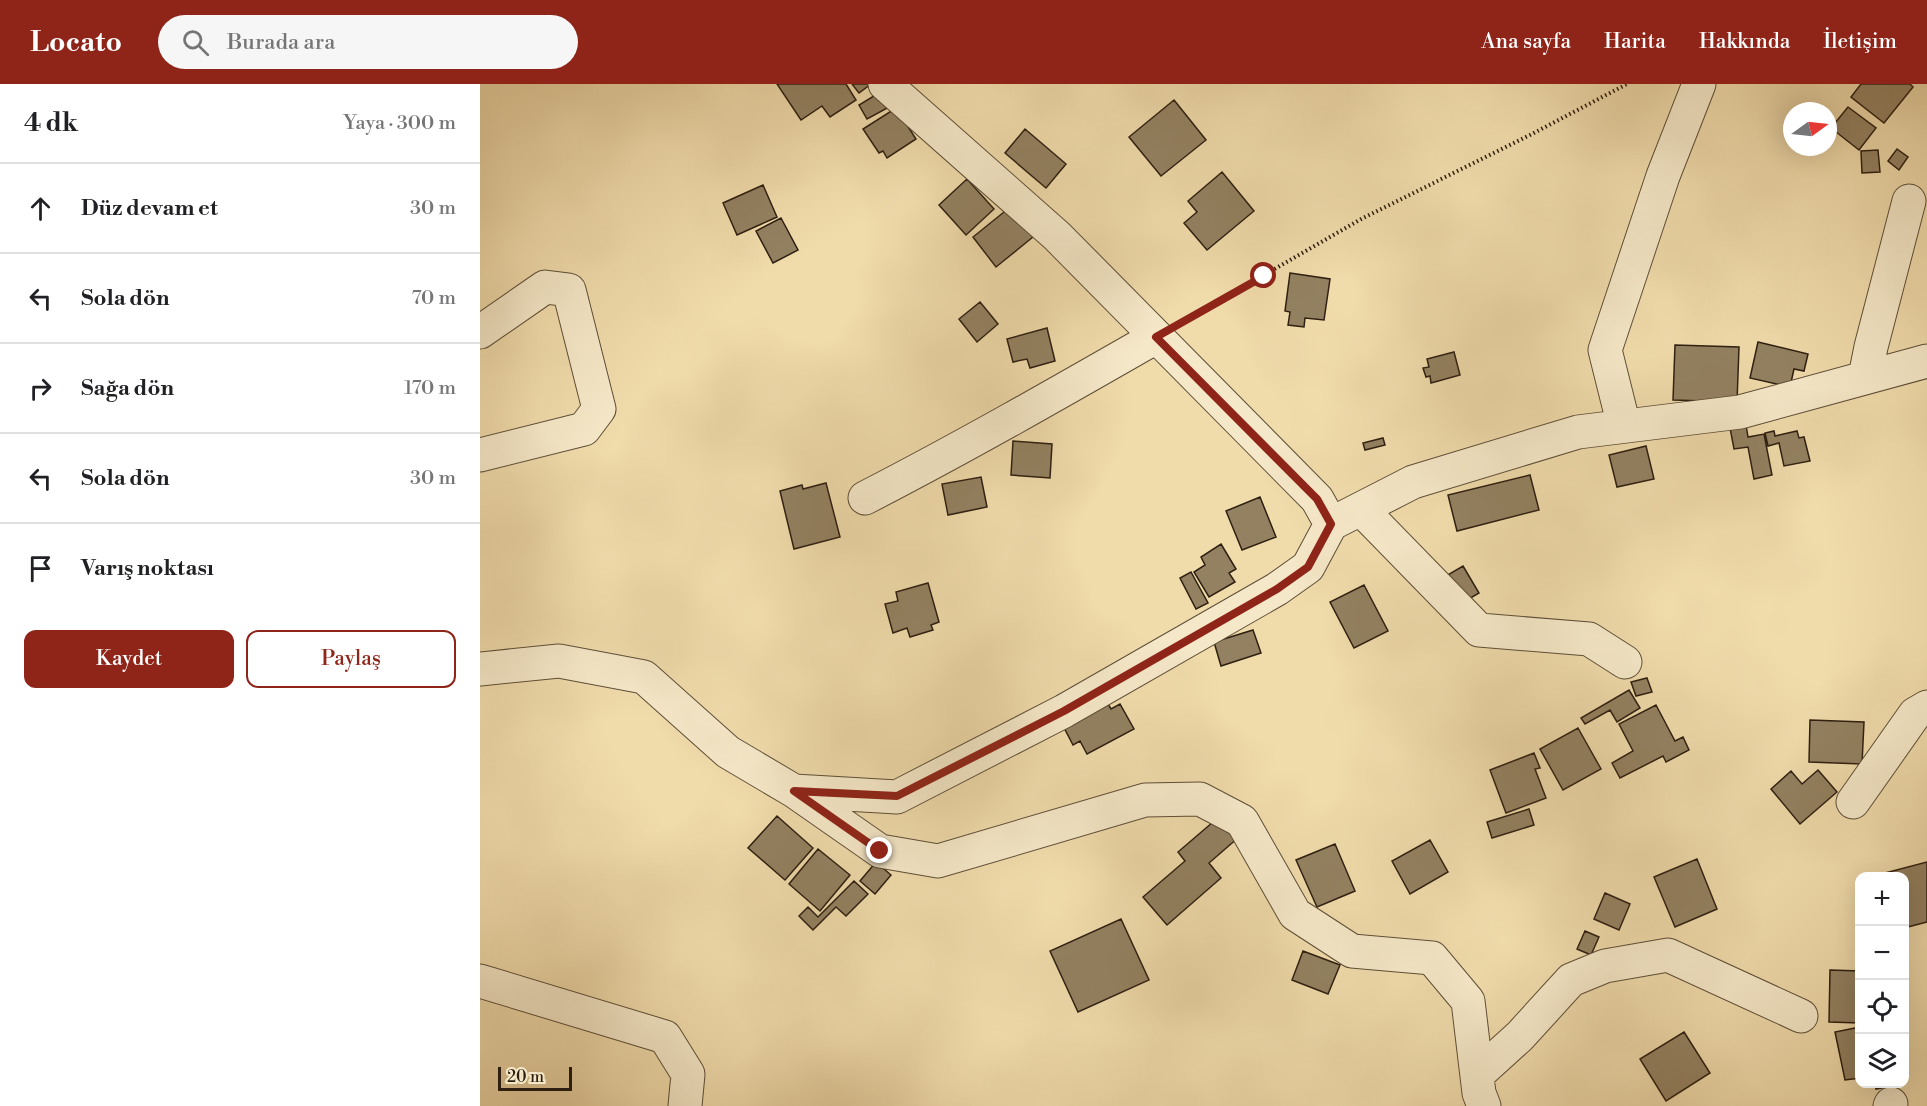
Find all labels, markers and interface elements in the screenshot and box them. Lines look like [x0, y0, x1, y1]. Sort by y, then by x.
search box [158, 15, 578, 69]
text: Locato [30, 25, 122, 60]
icon: search [179, 26, 212, 59]
text: Burada ara [227, 29, 335, 56]
text: Ana sayfa [1481, 29, 1571, 55]
text: Harita [1604, 29, 1666, 55]
text: Hakkında [1699, 29, 1790, 55]
text: İletişim [1823, 29, 1897, 55]
north arrow [1783, 102, 1837, 156]
text: 4 dk [24, 107, 78, 139]
text: Yaya · 300 m [343, 111, 456, 136]
icon: ahead [24, 192, 57, 225]
text: Düz devam et [81, 195, 218, 222]
text: 30 m [410, 196, 456, 221]
route start [1250, 262, 1276, 288]
icon: left [24, 282, 57, 315]
text: Sola dön [81, 285, 169, 312]
text: 70 m [412, 286, 456, 311]
icon: right [24, 372, 57, 405]
text: Sağa dön [81, 375, 174, 402]
text: 170 m [404, 376, 456, 401]
icon: left [24, 462, 57, 495]
text: Sola dön [81, 465, 169, 492]
text: 30 m [410, 466, 456, 491]
icon: arrive [24, 552, 57, 585]
text: Varış noktası [81, 555, 214, 582]
button: Kaydet [24, 630, 234, 688]
button: Paylaş [246, 630, 456, 688]
route end [866, 837, 892, 863]
map controls [1855, 872, 1909, 1088]
button: + [1855, 872, 1909, 926]
button: − [1855, 926, 1909, 980]
button: locate [1855, 980, 1909, 1034]
button: layers [1855, 1034, 1909, 1088]
scale bar [498, 1064, 572, 1092]
text: 20 m [507, 1067, 544, 1087]

